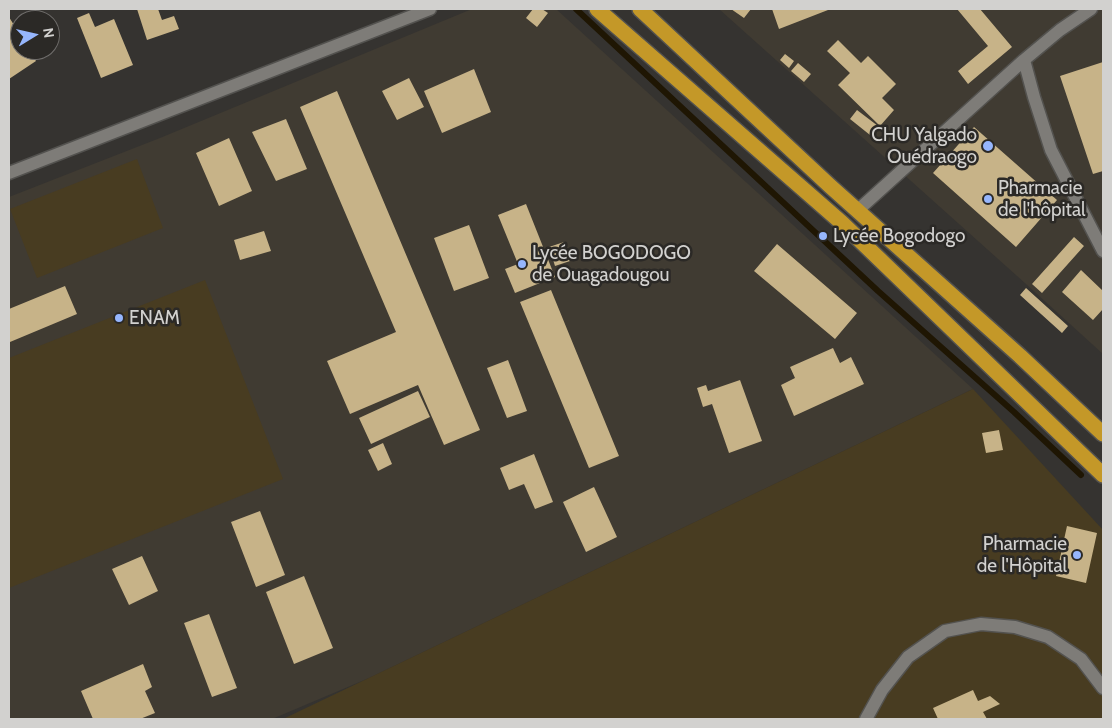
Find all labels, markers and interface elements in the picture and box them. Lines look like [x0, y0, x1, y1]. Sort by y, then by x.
north arrow [10, 10, 60, 60]
text: N [39, 27, 58, 39]
place label: CHU Yalgado Ouédraogo [871, 124, 977, 168]
marker: CHU Yalgado Ouédraogo [981, 139, 995, 153]
place label: Pharmacie de l'hôpital [998, 177, 1085, 221]
marker: Pharmacie de l'hôpital [982, 193, 994, 205]
place label: Lycée Bogodogo [833, 225, 965, 247]
marker: Lycée Bogodogo [817, 230, 829, 242]
place label: Lycée BOGODOGO de Ouagadougou [532, 242, 691, 286]
marker: Lycée BOGODOGO de Ouagadougou [516, 258, 528, 270]
place label: ENAM [129, 307, 180, 329]
marker: ENAM [113, 312, 125, 324]
place label: Pharmacie de l'Hôpital [977, 533, 1067, 577]
marker: Pharmacie de l'Hôpital [1071, 549, 1083, 561]

